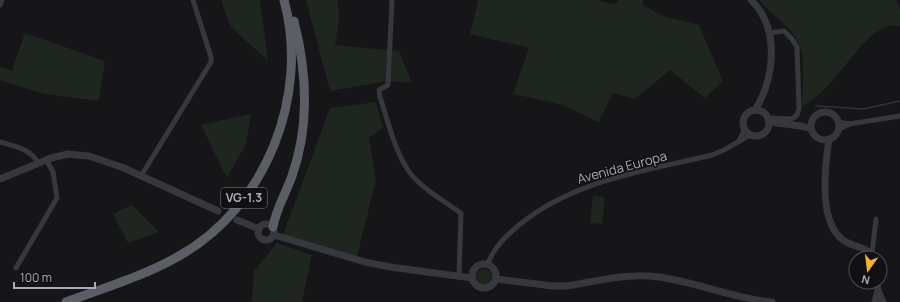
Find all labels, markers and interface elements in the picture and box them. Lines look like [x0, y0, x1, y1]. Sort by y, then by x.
street label: Avenida Europa [575, 146, 669, 188]
road number: VG-1.3 [221, 188, 267, 208]
north arrow [848, 250, 888, 290]
scale bar [14, 264, 95, 290]
text: 100 m [20, 269, 52, 286]
text: N [860, 272, 871, 288]

